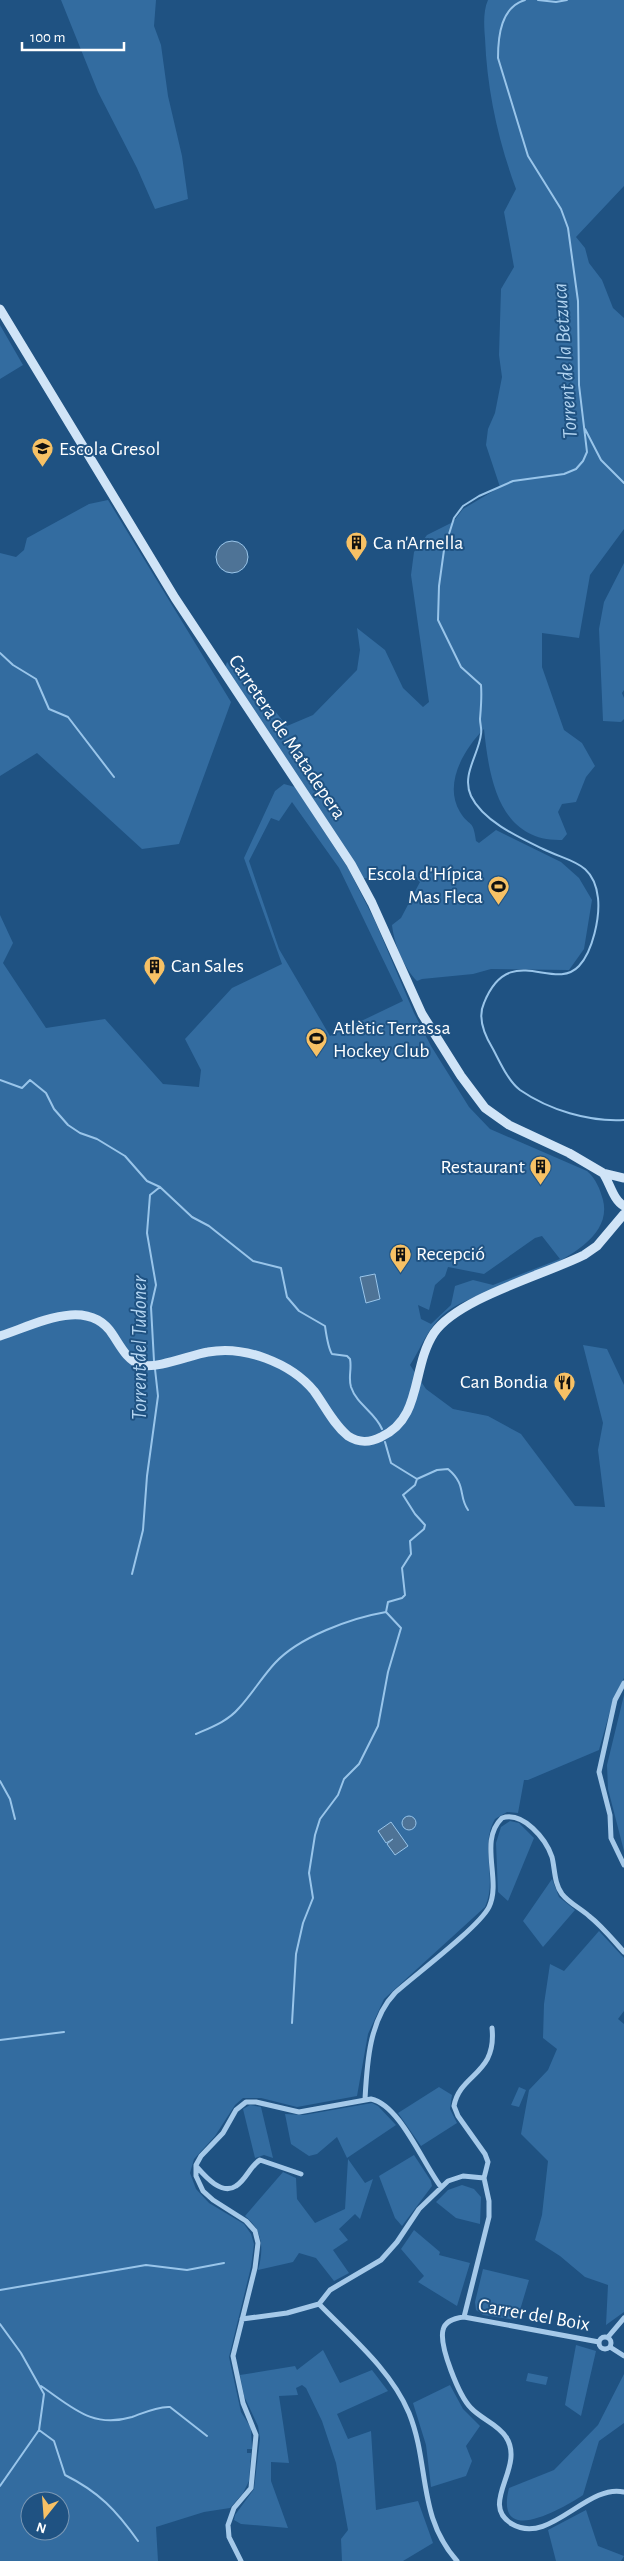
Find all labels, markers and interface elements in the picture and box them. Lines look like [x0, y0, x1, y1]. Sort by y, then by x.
scale bar [22, 20, 125, 52]
text: 100 m [30, 30, 65, 45]
water label: Torrent de la Betzuca [549, 282, 581, 440]
school or university icon: Escola Gresol [31, 437, 55, 468]
place label: Escola Gresol [59, 439, 160, 459]
building icon: Ca n'Arnella [345, 531, 369, 562]
place label: Ca n'Arnella [373, 533, 464, 553]
street label: Carretera de Matadepera [225, 651, 349, 823]
place label: Escola d'Hípica Mas Fleca [367, 864, 483, 907]
sports icon: Escola d'Hípica Mas Fleca [487, 874, 511, 905]
building icon: Can Sales [143, 954, 167, 985]
place label: Can Sales [171, 956, 244, 976]
place label: Atlètic Terrassa Hockey Club [333, 1018, 451, 1061]
sports icon: Atlètic Terrassa Hockey Club [305, 1027, 329, 1058]
building icon: Restaurant [529, 1155, 553, 1186]
place label: Restaurant [440, 1157, 526, 1177]
building icon: Recepció [388, 1242, 412, 1273]
place label: Recepció [416, 1244, 485, 1264]
water label: Torrent del Tudoner [129, 1275, 150, 1420]
restaurant icon: Can Bondia [552, 1370, 576, 1401]
place label: Can Bondia [460, 1372, 548, 1392]
street label: Carrer del Boix [477, 2295, 592, 2335]
north arrow [20, 2491, 70, 2541]
text: N [35, 2519, 48, 2536]

